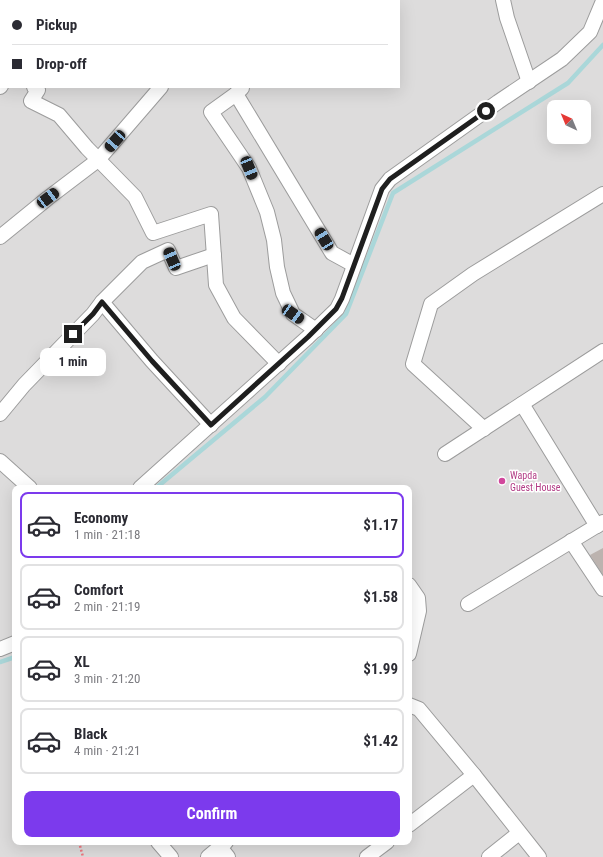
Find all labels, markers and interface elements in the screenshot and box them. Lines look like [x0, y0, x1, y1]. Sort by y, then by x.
text: Pickup [36, 16, 77, 34]
text: Drop-off [36, 55, 87, 73]
north arrow [547, 100, 591, 144]
map controls [547, 100, 591, 144]
route start [477, 102, 495, 120]
car [103, 128, 127, 154]
car [239, 155, 259, 181]
car [35, 186, 61, 210]
car [313, 226, 335, 252]
car [162, 246, 182, 272]
car [280, 302, 306, 326]
route end [64, 325, 82, 343]
callout: 1 min [40, 348, 106, 376]
text: 1 min [59, 354, 87, 369]
place label: Wapda Guest House [510, 470, 561, 493]
marker: Wapda Guest House [497, 476, 507, 486]
icon: car [26, 507, 62, 543]
text: Economy [74, 509, 128, 527]
text: $1.17 [363, 516, 398, 534]
text: 1 min · 21:18 [74, 527, 140, 542]
icon: car [26, 579, 62, 615]
text: Comfort [74, 581, 123, 599]
text: $1.58 [363, 588, 398, 606]
text: 2 min · 21:19 [74, 599, 140, 614]
icon: car [26, 651, 62, 687]
text: XL [74, 653, 90, 671]
text: $1.99 [363, 660, 398, 678]
text: 3 min · 21:20 [74, 671, 140, 686]
icon: car [26, 723, 62, 759]
text: Black [74, 725, 107, 743]
text: $1.42 [363, 732, 398, 750]
text: 4 min · 21:21 [74, 743, 140, 758]
button: Confirm [24, 791, 400, 837]

